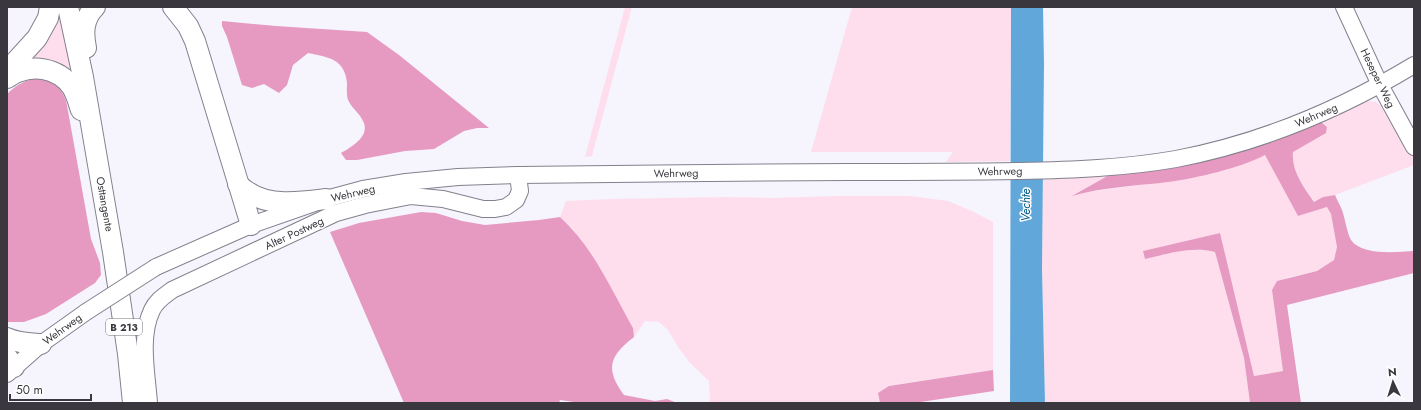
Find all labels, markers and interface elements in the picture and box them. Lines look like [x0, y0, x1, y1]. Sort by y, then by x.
street label: Heseper Weg [1357, 45, 1399, 111]
street label: Wehrweg [1292, 99, 1340, 131]
street label: Wehrweg [977, 163, 1023, 179]
street label: Wehrweg [653, 165, 699, 181]
street label: Osttangente [92, 175, 118, 233]
street label: Wehrweg [329, 180, 377, 206]
water label: Vechte [1017, 188, 1035, 222]
street label: Alter Postweg [262, 212, 326, 254]
street label: Wehrweg [39, 309, 85, 349]
road number: B 213 [106, 319, 142, 335]
north arrow [1373, 362, 1413, 402]
text: N [1387, 364, 1397, 380]
scale bar [10, 376, 91, 402]
text: 50 m [16, 381, 43, 399]

